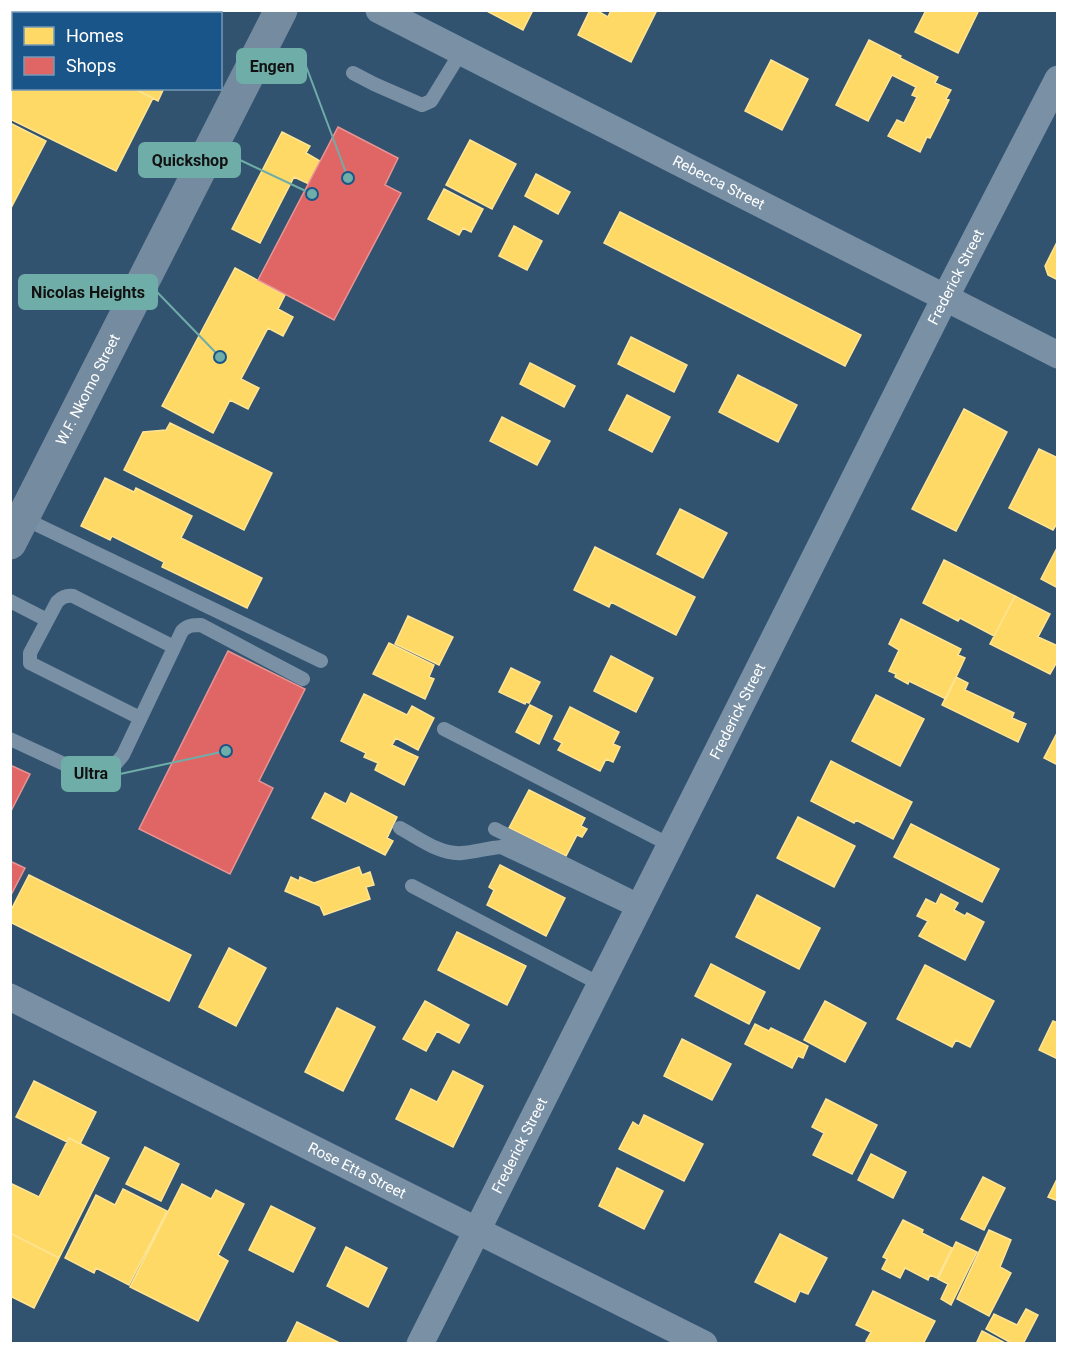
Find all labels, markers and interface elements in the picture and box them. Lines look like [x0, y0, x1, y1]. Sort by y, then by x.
legend [12, 12, 222, 90]
text: Homes [66, 25, 124, 46]
callout: Engen [237, 49, 306, 83]
text: Shops [66, 55, 116, 76]
text: Engen [250, 57, 294, 76]
callout: Quickshop [139, 143, 240, 177]
text: Quickshop [152, 151, 228, 170]
street label: Rebecca Street [670, 152, 768, 213]
street label: Frederick Street [924, 226, 988, 328]
callout: Nicolas Heights [19, 275, 157, 309]
text: Nicolas Heights [31, 283, 145, 302]
street label: W.F. Nkomo Street [52, 331, 124, 448]
street label: Frederick Street [706, 660, 769, 762]
callout: Ultra [62, 757, 120, 791]
text: Ultra [74, 764, 109, 783]
street label: Frederick Street [488, 1095, 551, 1197]
street label: Rose Etta Street [305, 1139, 409, 1203]

